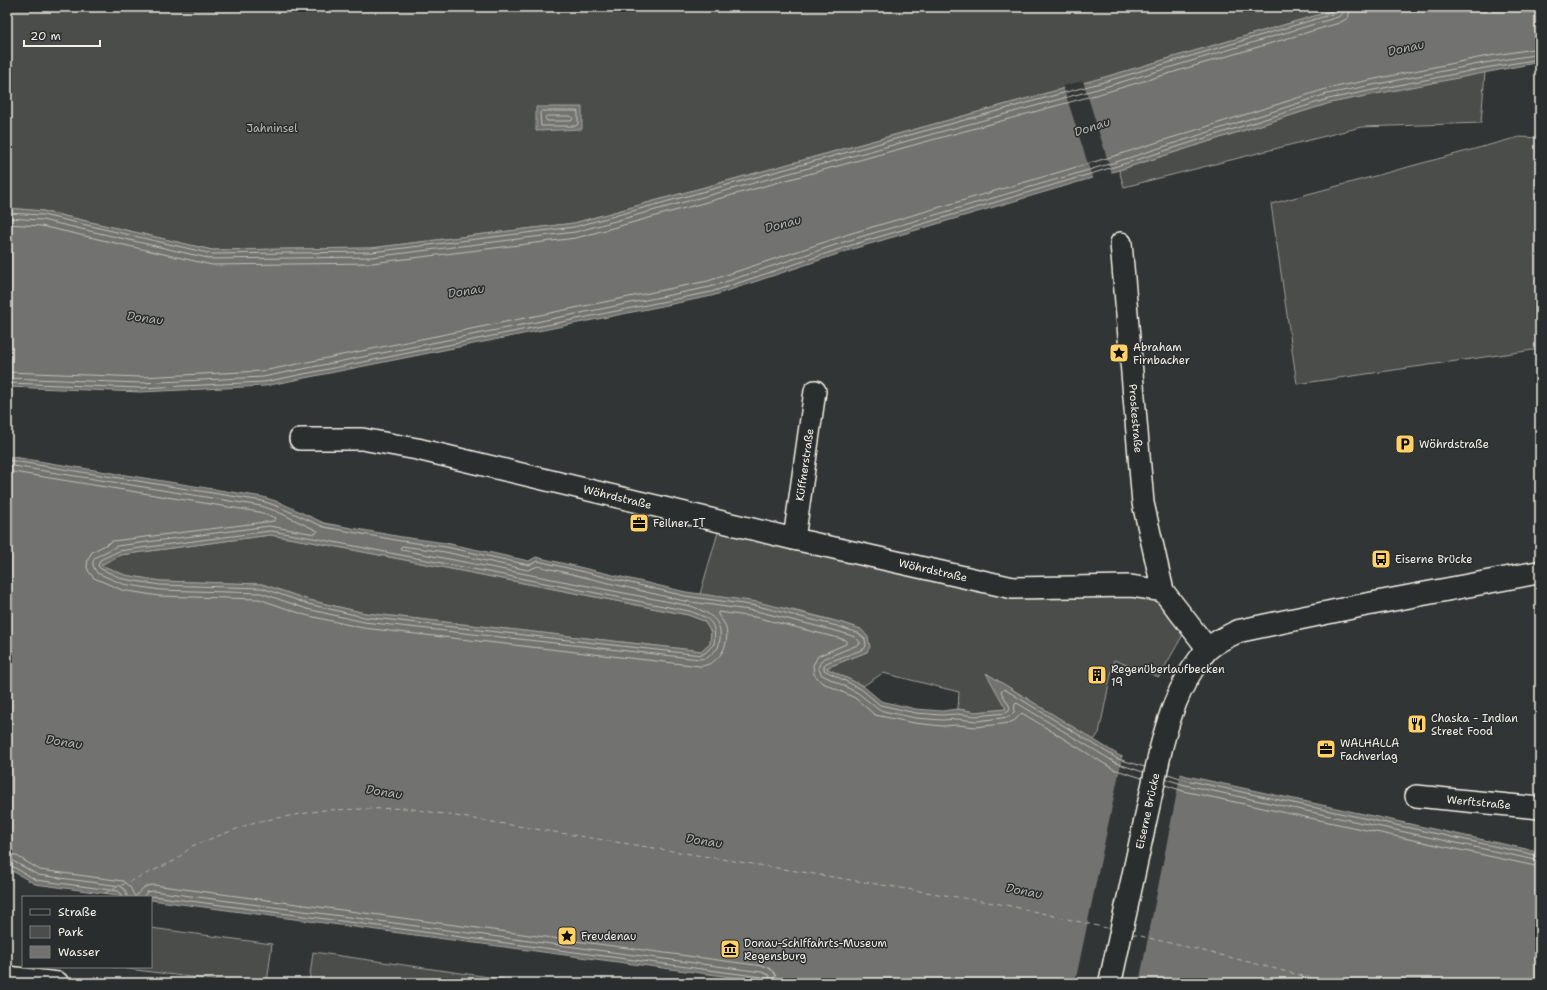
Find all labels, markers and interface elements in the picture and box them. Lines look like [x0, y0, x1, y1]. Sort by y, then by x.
scale bar [24, 22, 100, 48]
text: 20 m [30, 28, 61, 44]
water label: Donau [1386, 36, 1426, 60]
water label: Donau [1072, 114, 1112, 140]
park label: Jahninsel [246, 121, 298, 136]
water label: Donau [763, 212, 803, 236]
water label: Donau [447, 280, 485, 302]
water label: Donau [126, 308, 164, 328]
place label: Abraham Firnbacher [1133, 340, 1190, 368]
place icon: Abraham Firnbacher [1108, 342, 1130, 364]
street label: Proskestraße [1125, 383, 1146, 454]
street label: Küffnerstraße [792, 428, 818, 502]
parking icon: Wöhrdstraße [1394, 433, 1416, 455]
place label: Wöhrdstraße [1419, 437, 1489, 452]
street label: Wöhrdstraße [582, 482, 653, 513]
office icon: Feilner IT [628, 512, 650, 534]
place label: Feilner IT [653, 516, 706, 531]
bus stop icon: Eiserne Brücke [1370, 548, 1392, 570]
place label: Eiserne Brücke [1395, 552, 1473, 567]
street label: Wöhrdstraße [897, 556, 969, 586]
place label: Regenüberlaufbecken 19 [1111, 662, 1225, 690]
building icon: Regenüberlaufbecken 19 [1086, 664, 1108, 686]
place label: Chaska - Indian Street Food [1431, 711, 1518, 739]
restaurant icon: Chaska - Indian Street Food [1406, 713, 1428, 735]
water label: Donau [45, 731, 83, 753]
place label: WALHALLA Fachverlag [1340, 736, 1399, 764]
office icon: WALHALLA Fachverlag [1315, 738, 1337, 760]
street label: Eiserne Brücke [1132, 772, 1163, 851]
water label: Donau [365, 781, 403, 803]
street label: Werftstraße [1446, 792, 1511, 813]
water label: Donau [685, 830, 723, 852]
water label: Donau [1004, 880, 1044, 902]
legend [22, 896, 152, 968]
text: Straße [58, 904, 97, 920]
text: Park [58, 924, 84, 940]
place icon: Freudenau [556, 925, 578, 947]
place label: Freudenau [581, 929, 636, 944]
place label: Donau-Schiffahrts-Museum Regensburg [744, 936, 887, 964]
museum icon: Donau-Schiffahrts-Museum Regensburg [719, 938, 741, 960]
text: Wasser [58, 944, 100, 960]

